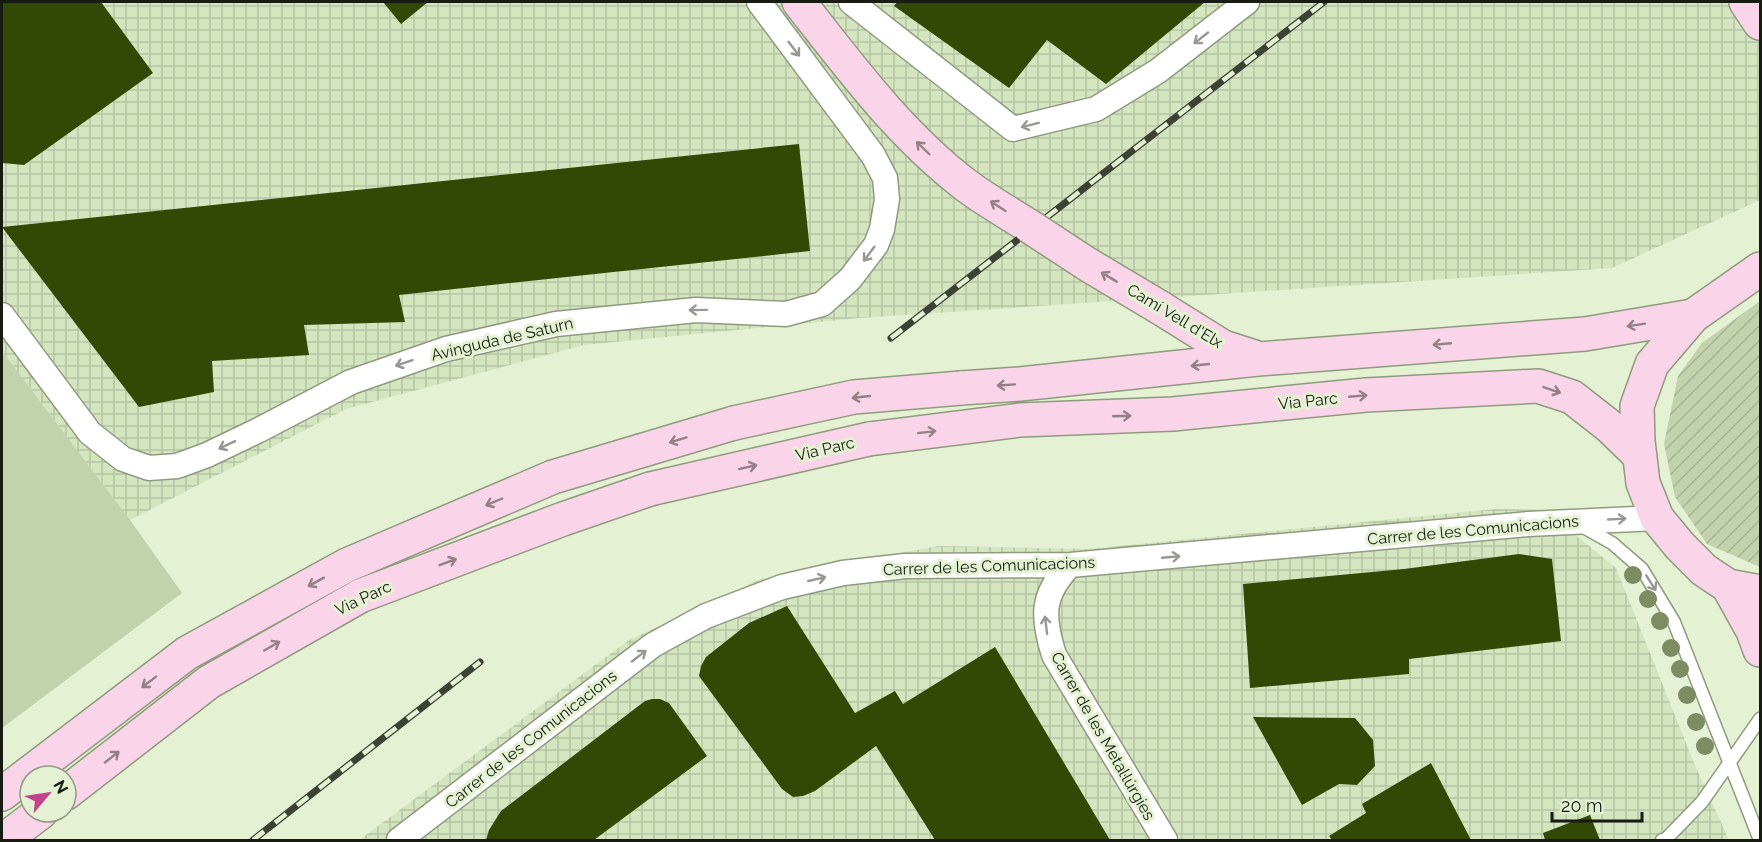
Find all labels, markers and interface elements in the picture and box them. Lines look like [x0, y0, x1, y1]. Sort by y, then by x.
one-way arrow [1193, 31, 1209, 44]
one-way arrow [788, 40, 800, 56]
one-way arrow [1020, 119, 1039, 131]
one-way arrow [916, 141, 931, 155]
one-way arrow [990, 200, 1007, 212]
one-way arrow [863, 245, 876, 261]
one-way arrow [1101, 271, 1118, 283]
street label: Camí Vell d'Elx [1124, 280, 1226, 352]
one-way arrow [688, 305, 708, 316]
street label: Avinguda de Saturn [429, 313, 575, 365]
one-way arrow [1626, 320, 1646, 331]
one-way arrow [1432, 339, 1452, 350]
one-way arrow [395, 359, 413, 370]
one-way arrow [1191, 360, 1210, 371]
one-way arrow [997, 380, 1017, 391]
one-way arrow [1542, 386, 1561, 397]
street label: Via Parc [1277, 388, 1339, 414]
one-way arrow [1347, 390, 1367, 401]
one-way arrow [852, 392, 872, 403]
one-way arrow [1111, 411, 1131, 422]
one-way arrow [917, 426, 937, 437]
street label: Via Parc [794, 433, 857, 465]
one-way arrow [669, 435, 688, 446]
one-way arrow [219, 440, 237, 452]
one-way arrow [738, 460, 757, 472]
one-way arrow [485, 497, 503, 508]
street label: Carrer de les Comunicacions [1366, 511, 1580, 549]
one-way arrow [1606, 513, 1626, 524]
one-way arrow [1161, 551, 1181, 562]
street label: Carrer de les Comunicacions [883, 553, 1096, 579]
one-way arrow [438, 556, 456, 567]
one-way arrow [807, 573, 826, 585]
one-way arrow [1645, 574, 1657, 591]
one-way arrow [308, 576, 325, 588]
street label: Via Parc [332, 577, 394, 619]
one-way arrow [1041, 615, 1052, 635]
one-way arrow [263, 640, 280, 652]
street label: Carrer de les Metal·lúrgies [1047, 649, 1159, 824]
one-way arrow [631, 650, 647, 663]
street label: Carrer de les Comunicacions [442, 666, 621, 812]
one-way arrow [141, 675, 157, 688]
one-way arrow [104, 751, 120, 763]
north arrow [18, 764, 78, 824]
text: N [49, 777, 72, 797]
scale bar [1552, 785, 1642, 823]
text: 20 m [1561, 795, 1603, 816]

